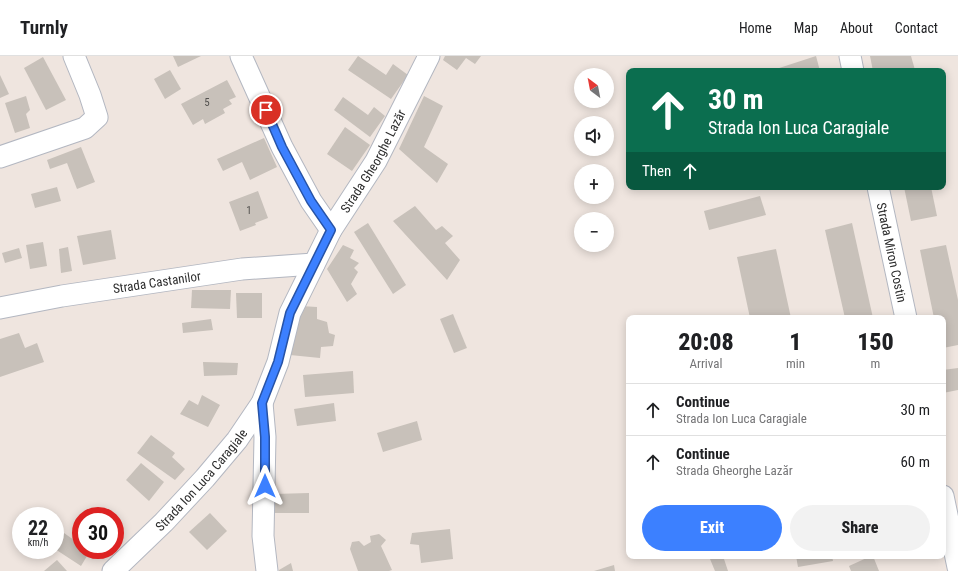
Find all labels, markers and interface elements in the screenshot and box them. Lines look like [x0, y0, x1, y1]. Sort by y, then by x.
text: Turnly [20, 16, 68, 39]
text: Home [739, 20, 772, 36]
text: Map [794, 20, 818, 36]
text: About [840, 20, 873, 36]
text: Contact [895, 20, 938, 36]
north arrow [574, 68, 614, 108]
map controls [574, 68, 614, 252]
text: 30 m [708, 83, 764, 116]
icon: ahead [642, 84, 694, 136]
pin [249, 93, 283, 127]
house number: 5 [204, 96, 210, 109]
icon: arrive [255, 99, 277, 121]
street label: Strada Gheorghe Lazăr [337, 107, 409, 216]
button: sound [574, 116, 614, 156]
text: Strada Ion Luca Caragiale [708, 117, 889, 138]
icon: ahead [679, 160, 701, 182]
text: Then [642, 162, 671, 180]
button: + [574, 164, 614, 204]
street label: Strada Miron Costin [874, 201, 909, 304]
house number: 1 [246, 204, 252, 217]
button: − [574, 212, 614, 252]
street label: Strada Castanilor [112, 268, 202, 296]
text: 20:08 [678, 328, 734, 356]
text: 1 [789, 328, 802, 356]
text: 150 [857, 328, 894, 356]
text: Arrival [689, 356, 723, 371]
text: min [786, 356, 805, 371]
text: m [871, 356, 880, 371]
text: Continue [676, 393, 730, 411]
icon: ahead [642, 399, 664, 421]
text: 30 m [900, 401, 930, 419]
text: Strada Ion Luca Caragiale [676, 411, 807, 426]
street label: Strada Ion Luca Caragiale [152, 426, 250, 534]
text: Continue [676, 445, 730, 463]
icon: ahead [642, 451, 664, 473]
text: 60 m [900, 453, 930, 471]
text: Strada Gheorghe Lazăr [676, 463, 793, 478]
position arrow [244, 465, 286, 507]
button: Exit [642, 505, 782, 551]
button: Share [790, 505, 930, 551]
speed limit sign: 30 [72, 507, 124, 559]
text: 22 [28, 516, 48, 540]
text: km/h [28, 537, 48, 548]

